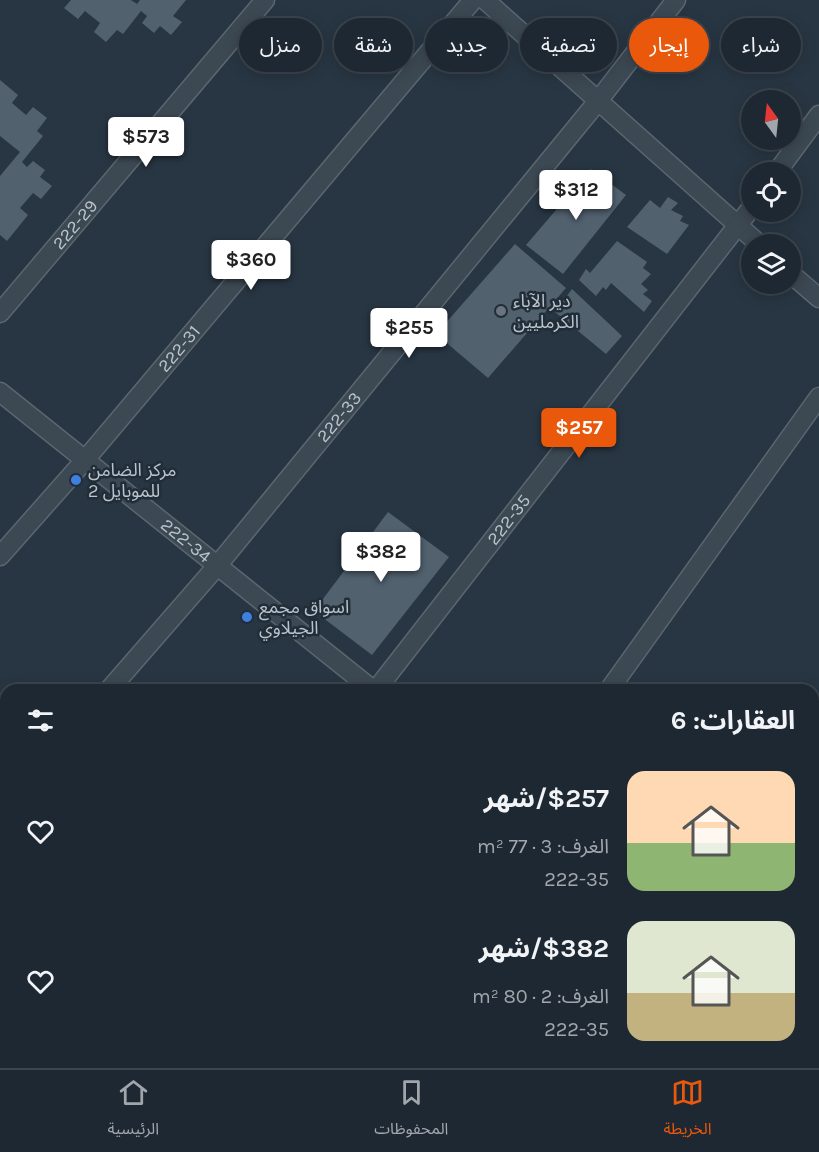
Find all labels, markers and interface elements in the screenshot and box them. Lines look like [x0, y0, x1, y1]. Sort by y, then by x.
chip: منزل [239, 18, 322, 72]
chip: شقة [334, 18, 413, 72]
chip: جديد [425, 18, 508, 72]
chip: تصفية [520, 18, 617, 72]
chip: إيجار [629, 18, 709, 72]
chip: شراء [721, 18, 801, 72]
north arrow [741, 90, 801, 150]
map controls [741, 90, 801, 294]
pin: $573 [110, 117, 182, 168]
text: $573 [122, 125, 170, 148]
button: locate [741, 162, 801, 222]
pin: $312 [540, 170, 612, 221]
text: $312 [553, 178, 599, 201]
street label: 222-29 [48, 195, 102, 254]
button: layers [741, 234, 801, 294]
pin: $360 [215, 240, 287, 291]
text: $360 [225, 248, 277, 271]
place label: دير الآباء الكرمليين [513, 290, 579, 333]
marker: دير الآباء الكرمليين [494, 304, 508, 318]
pin: $255 [373, 308, 445, 359]
text: $255 [384, 316, 434, 339]
street label: 222-31 [153, 321, 205, 376]
street label: 222-33 [312, 387, 366, 447]
pin: $257 [543, 408, 615, 459]
text: $257 [555, 416, 603, 439]
place label: مركز الضامن 2 للموبايل [88, 459, 177, 502]
marker: مركز الضامن 2 للموبايل [69, 473, 83, 487]
street label: 222-35 [482, 490, 535, 549]
street label: 222-34 [156, 514, 216, 567]
pin: $382 [345, 532, 417, 583]
text: $382 [355, 540, 407, 563]
place label: اسواق مجمع الجيلاوي [259, 596, 349, 641]
marker: اسواق مجمع الجيلاوي [240, 610, 254, 624]
icon: filters [24, 704, 57, 737]
text: العقارات: 6 [671, 705, 795, 736]
text: $257/شهر [484, 783, 609, 814]
icon: home [675, 795, 747, 867]
icon: heart [24, 815, 57, 848]
text: الغرف: 3 · 77 m² [477, 835, 609, 858]
text: 222-35 [544, 868, 609, 891]
text: $382/شهر [479, 933, 609, 964]
icon: home [675, 945, 747, 1017]
icon: heart [24, 965, 57, 998]
text: الغرف: 2 · 80 m² [472, 985, 609, 1008]
text: 222-35 [544, 1018, 609, 1041]
tab: الرئيسية [108, 1076, 159, 1146]
tab: المحفوظات [374, 1076, 448, 1146]
tab: الخريطة [664, 1076, 711, 1146]

